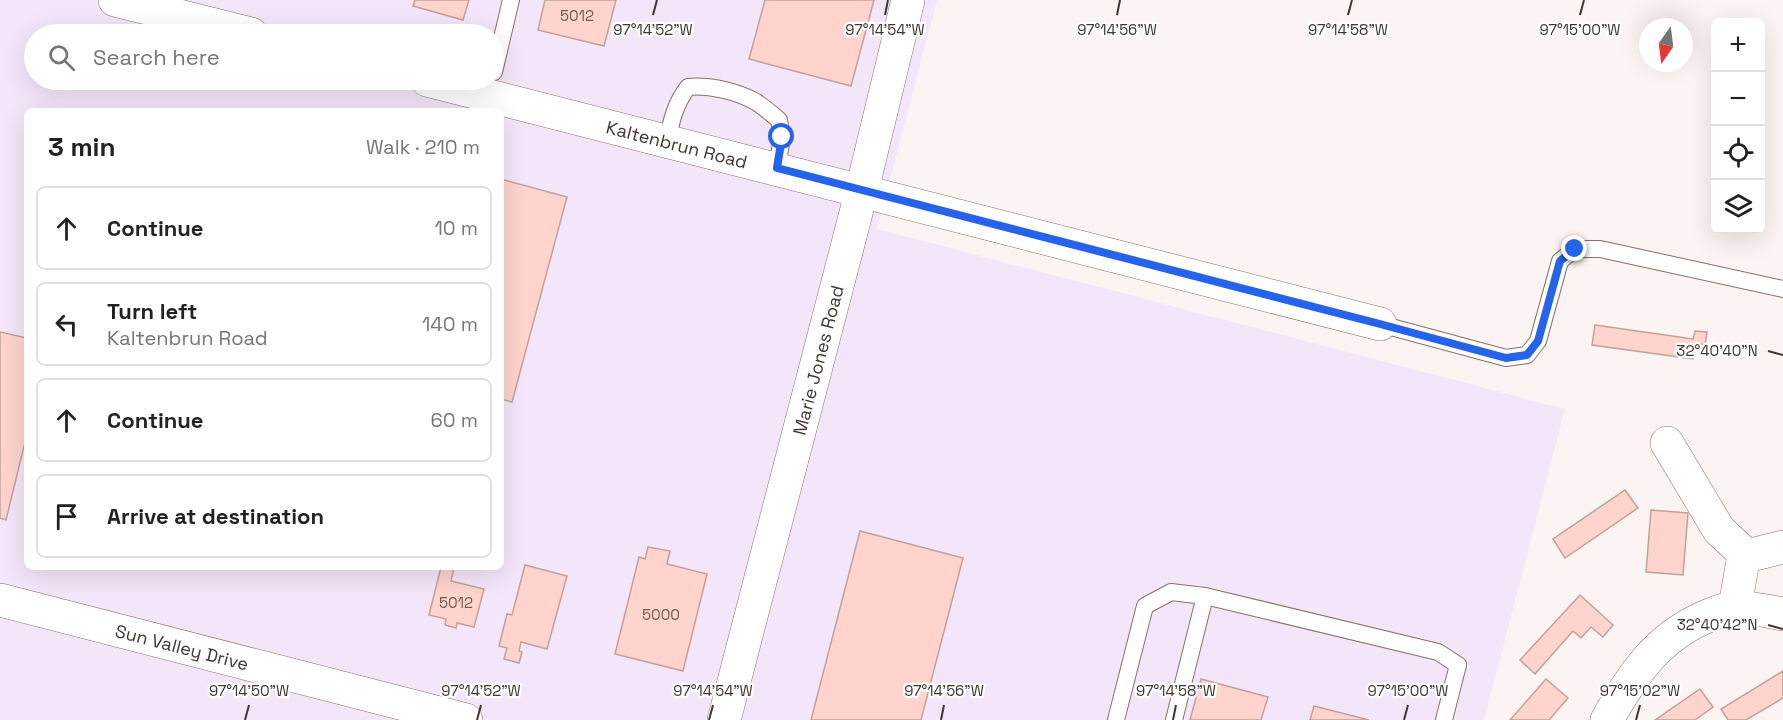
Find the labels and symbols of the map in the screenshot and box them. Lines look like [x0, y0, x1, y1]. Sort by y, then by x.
house number: 5012 [560, 6, 594, 25]
north arrow [1639, 18, 1693, 72]
text: 97°14'52"W [613, 20, 693, 39]
text: 97°14'54"W [845, 20, 925, 39]
text: 97°14'56"W [1077, 20, 1157, 39]
text: 97°14'58"W [1308, 20, 1388, 39]
text: 97°15'00"W [1540, 20, 1620, 39]
street label: Kaltenbrun Road [604, 115, 750, 173]
route start [768, 123, 794, 149]
route end [1561, 235, 1587, 261]
street label: Marie Jones Road [787, 283, 848, 437]
text: 32°40'40"N [1676, 341, 1758, 360]
house number: 5012 [439, 593, 473, 612]
house number: 5000 [642, 605, 680, 624]
text: 32°40'42"N [1677, 615, 1757, 634]
street label: Sun Valley Drive [113, 619, 251, 675]
text: 97°14'50"W [209, 681, 289, 700]
text: 97°14'52"W [441, 681, 521, 700]
text: 97°14'54"W [673, 681, 753, 700]
text: 97°14'56"W [904, 681, 984, 700]
text: 97°14'58"W [1136, 681, 1216, 700]
text: 97°15'00"W [1368, 681, 1448, 700]
text: 97°15'02"W [1600, 681, 1680, 700]

